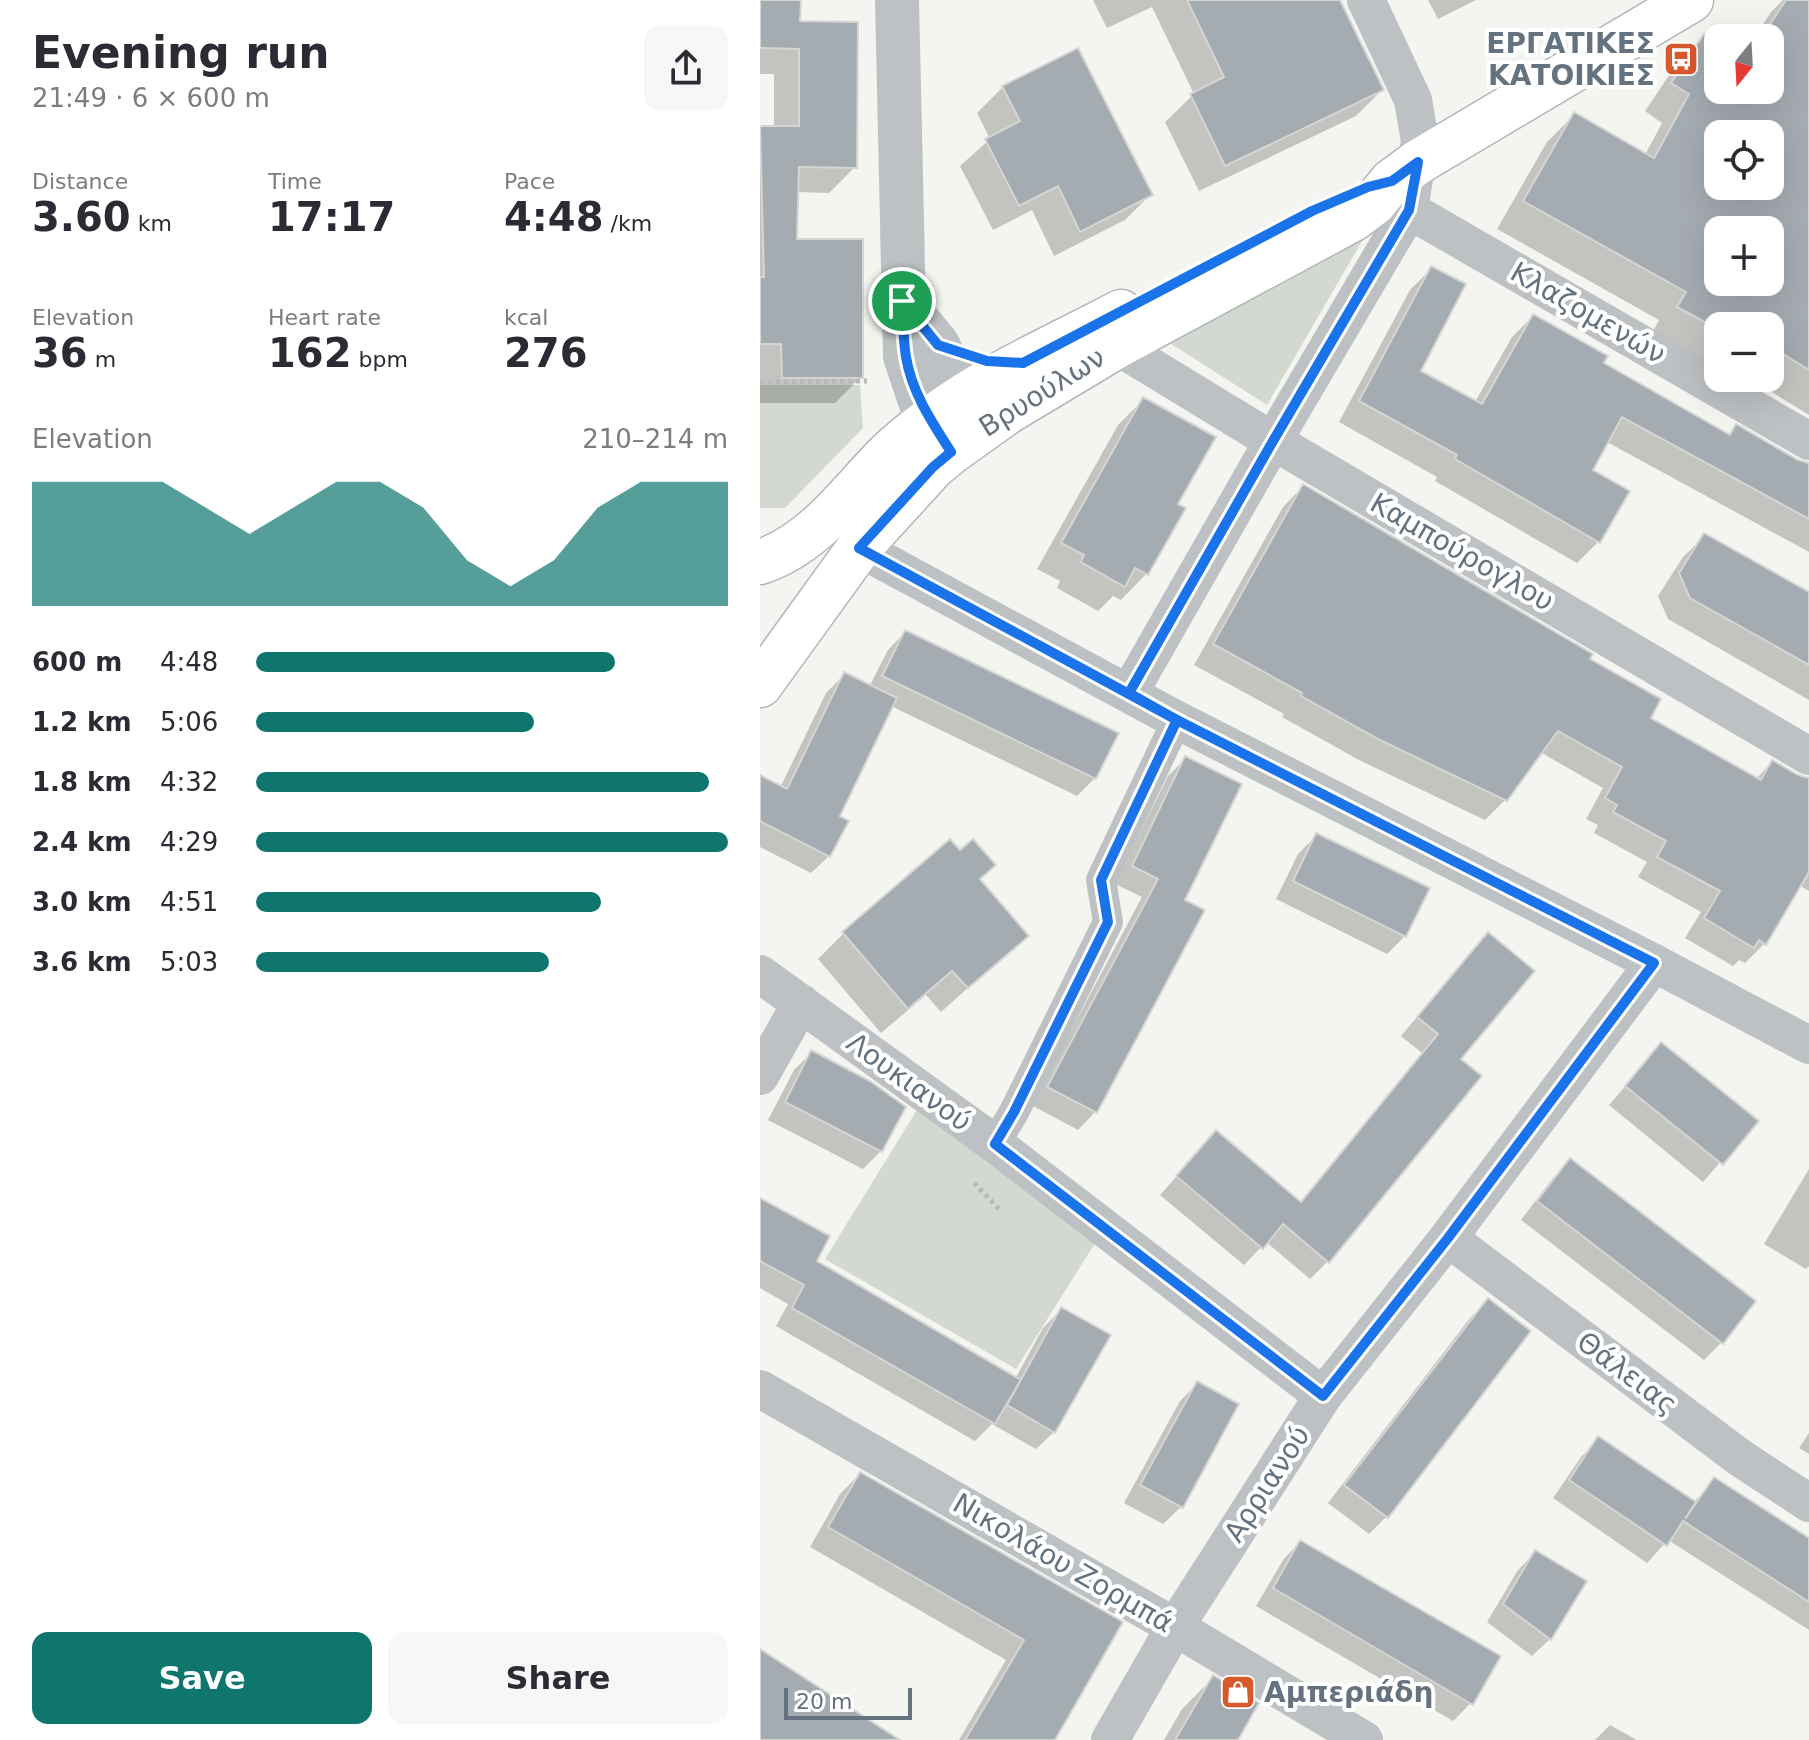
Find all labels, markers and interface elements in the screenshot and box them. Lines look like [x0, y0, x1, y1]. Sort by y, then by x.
north arrow [1704, 24, 1784, 104]
map controls [1704, 24, 1784, 392]
button: share [644, 26, 728, 110]
text: Evening run [32, 27, 329, 78]
place label: ΕΡΓΑΤΙΚΕΣ ΚΑΤΟΙΚΙΕΣ [1486, 27, 1655, 92]
bus stop icon: ΕΡΓΑΤΙΚΕΣ ΚΑΤΟΙΚΙΕΣ [1662, 40, 1700, 78]
text: 21:49 · 6 × 600 m [32, 83, 270, 113]
button: locate [1704, 120, 1784, 200]
text: Distance [32, 169, 128, 194]
text: Time [268, 169, 322, 194]
text: Pace [504, 169, 555, 194]
text: 3.60 [32, 194, 131, 240]
text: 17:17 [268, 194, 395, 240]
text: 4:48 [504, 194, 604, 240]
text: km [131, 211, 172, 236]
text: /km [604, 211, 652, 236]
button: + [1704, 216, 1784, 296]
street label: Κλαζομενών [1505, 255, 1671, 371]
pin [868, 267, 936, 335]
icon: arrive [880, 279, 924, 323]
text: Elevation [32, 305, 134, 330]
text: Heart rate [268, 305, 381, 330]
text: kcal [504, 305, 548, 330]
button: − [1704, 312, 1784, 392]
text: 36 [32, 330, 88, 376]
text: 162 [268, 330, 352, 376]
text: 276 [504, 330, 588, 376]
street label: Βρυούλων [973, 340, 1111, 444]
text: m [88, 347, 116, 372]
text: bpm [352, 347, 408, 372]
text: Elevation [32, 424, 153, 454]
text: 210–214 m [582, 424, 728, 454]
street label: Καμπούρογλου [1364, 486, 1560, 618]
text: 600 m [32, 647, 122, 677]
text: 4:48 [160, 647, 218, 677]
text: 1.2 km [32, 707, 132, 737]
text: 5:06 [160, 707, 218, 737]
text: 1.8 km [32, 767, 132, 797]
text: 4:32 [160, 767, 218, 797]
text: 2.4 km [32, 827, 132, 857]
text: 4:29 [160, 827, 218, 857]
text: 3.0 km [32, 887, 132, 917]
text: 4:51 [160, 887, 218, 917]
text: 3.6 km [32, 947, 132, 977]
text: 5:03 [160, 947, 218, 977]
street label: Λουκιανού [840, 1026, 978, 1138]
street label: Θάλειας [1571, 1325, 1683, 1421]
street label: Αρριανού [1217, 1420, 1317, 1548]
street label: Νικολάου Ζορμπά [947, 1487, 1179, 1639]
button: Save [32, 1632, 372, 1724]
button: Share [388, 1632, 728, 1724]
shop icon: Αμπεριάδη [1219, 1673, 1257, 1711]
place label: Αμπεριάδη [1264, 1676, 1433, 1709]
scale bar [784, 1684, 912, 1720]
text: 20 m [796, 1689, 852, 1714]

